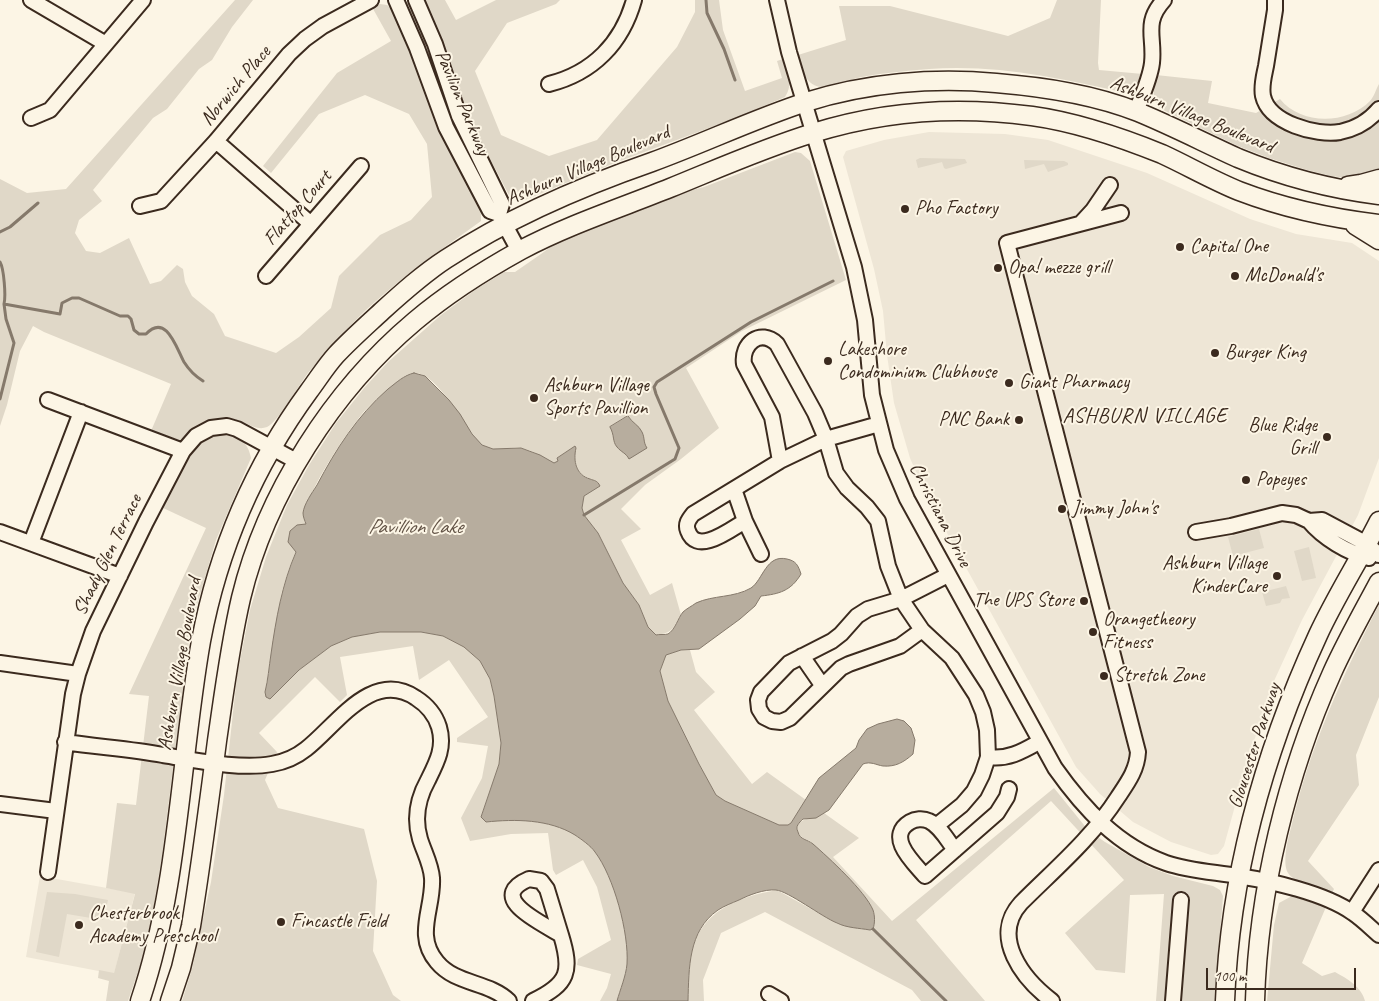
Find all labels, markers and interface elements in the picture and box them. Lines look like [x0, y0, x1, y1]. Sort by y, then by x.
street label: Norwich Place [196, 41, 276, 131]
street label: Pavilion Parkway [429, 47, 495, 159]
street label: Ashburn Village Boulevard [1106, 71, 1278, 159]
street label: Ashburn Village Boulevard [503, 121, 673, 211]
street label: Flattop Court [259, 165, 337, 251]
place label: Pho Factory [915, 197, 998, 221]
marker: Pho Factory [899, 203, 911, 215]
place label: Capital One [1190, 235, 1268, 259]
marker: Capital One [1174, 241, 1186, 253]
place label: Opa! mezze grill [1008, 256, 1110, 280]
marker: Opa! mezze grill [992, 262, 1004, 274]
place label: McDonald's [1245, 264, 1323, 288]
marker: McDonald's [1229, 270, 1241, 282]
place label: Lakeshore Condominium Clubhouse [838, 338, 996, 385]
place label: Burger King [1225, 341, 1306, 365]
marker: Burger King [1209, 347, 1221, 359]
marker: Lakeshore Condominium Clubhouse [822, 355, 834, 367]
place label: Giant Pharmacy [1019, 371, 1129, 395]
place label: Ashburn Village Sports Pavillion [544, 374, 649, 421]
marker: Giant Pharmacy [1003, 377, 1015, 389]
marker: Ashburn Village Sports Pavillion [528, 392, 540, 404]
district label: ASHBURN VILLAGE [1062, 403, 1228, 429]
place label: PNC Bank [938, 408, 1009, 432]
marker: PNC Bank [1013, 414, 1025, 426]
place label: Blue Ridge Grill [1248, 414, 1317, 461]
marker: Blue Ridge Grill [1321, 431, 1333, 443]
street label: Christiana Drive [904, 459, 976, 571]
place label: Popeyes [1256, 468, 1306, 492]
marker: Popeyes [1240, 474, 1252, 486]
street label: Shady Glen Terrace [68, 491, 148, 619]
place label: Jimmy John's [1072, 497, 1158, 521]
marker: Jimmy John's [1056, 503, 1068, 515]
water label: Pavillion Lake [368, 514, 462, 540]
place label: Ashburn Village KinderCare [1162, 552, 1267, 599]
marker: Ashburn Village KinderCare [1271, 570, 1283, 582]
street label: Ashburn Village Boulevard [153, 576, 207, 752]
place label: The UPS Store [973, 589, 1074, 613]
marker: The UPS Store [1078, 595, 1090, 607]
place label: Orangetheory Fitness [1103, 608, 1195, 655]
marker: Orangetheory Fitness [1087, 626, 1099, 638]
place label: Stretch Zone [1114, 664, 1204, 688]
marker: Stretch Zone [1098, 670, 1110, 682]
street label: Gloucester Parkway [1223, 680, 1287, 812]
place label: Chesterbrook Academy Preschool [89, 902, 216, 949]
place label: Fincastle Field [291, 910, 387, 934]
marker: Fincastle Field [275, 916, 287, 928]
marker: Chesterbrook Academy Preschool [73, 919, 85, 931]
scale bar [1209, 958, 1359, 990]
text: 100 m [1214, 967, 1246, 986]

